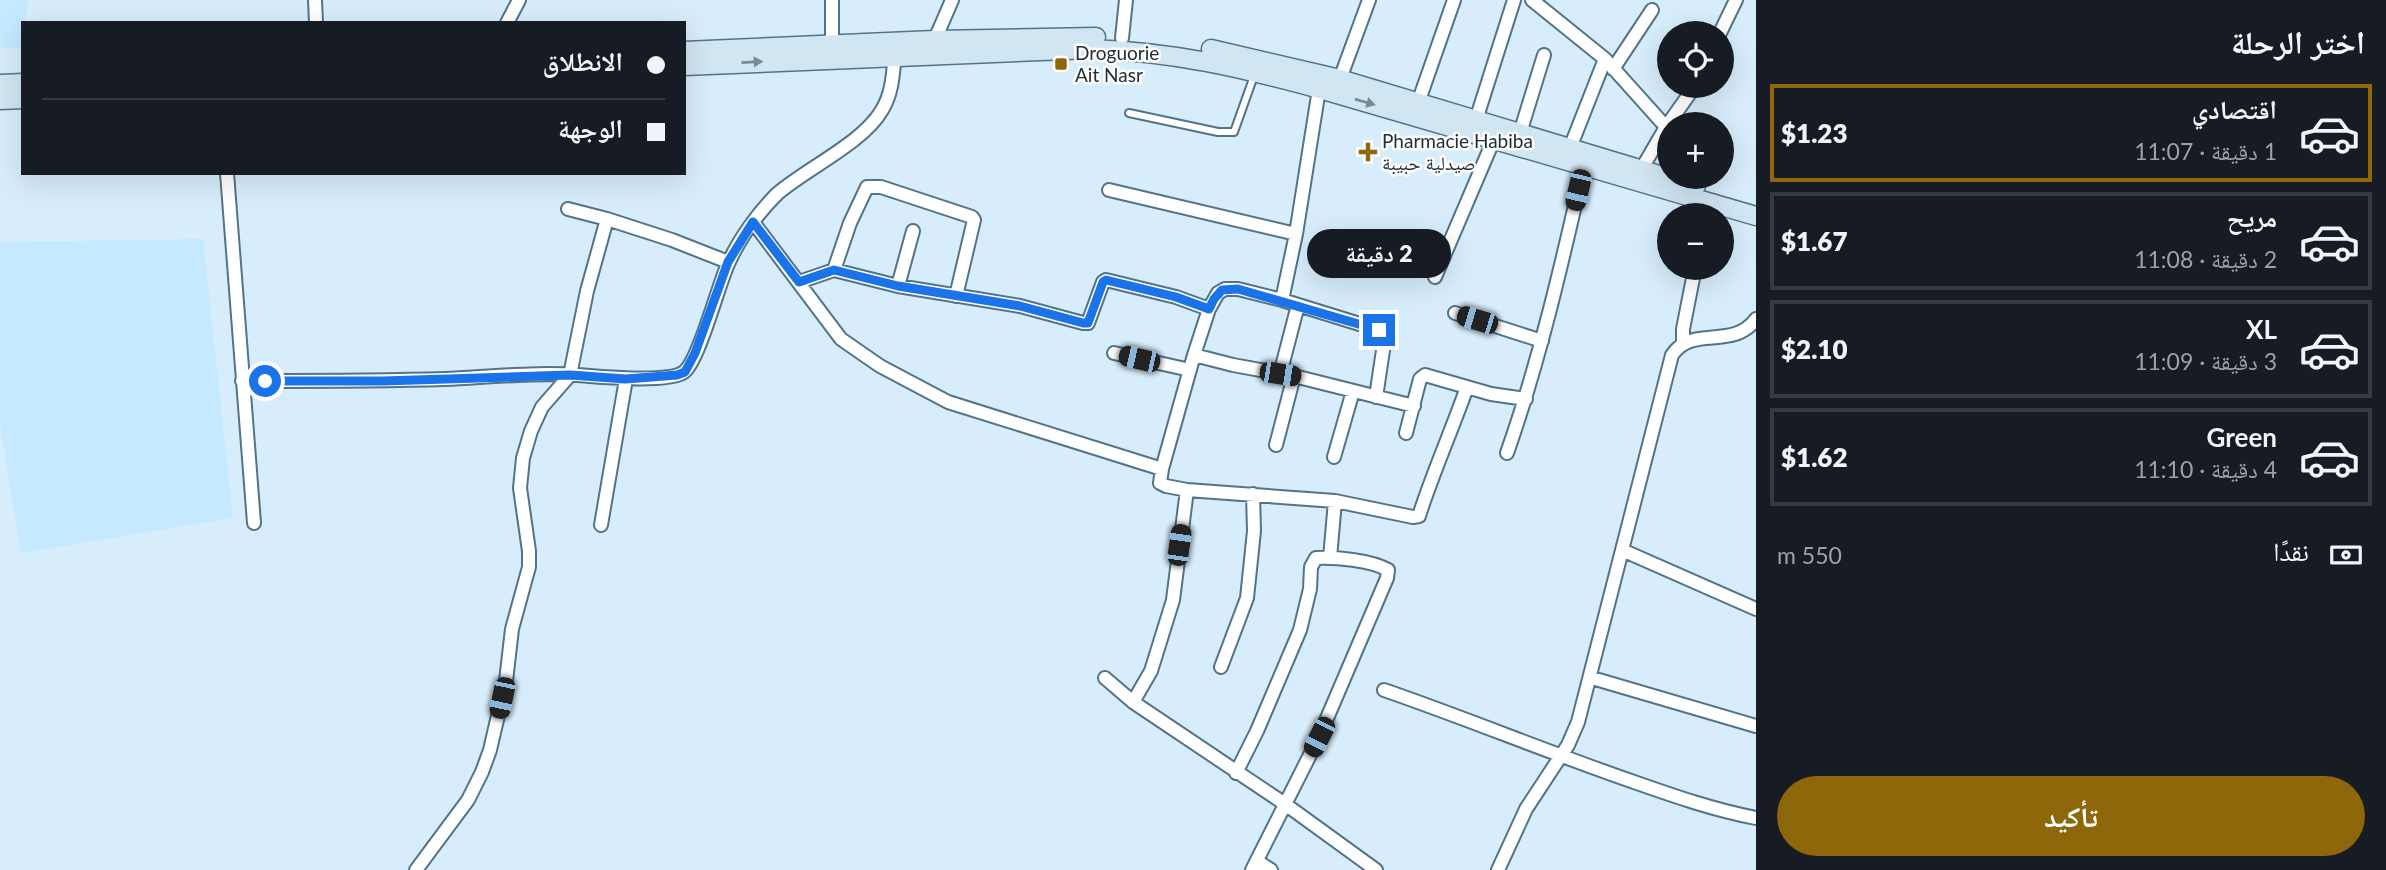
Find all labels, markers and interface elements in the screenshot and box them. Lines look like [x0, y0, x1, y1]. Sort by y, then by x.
map controls [1657, 21, 1734, 280]
button: locate [1657, 21, 1734, 98]
text: اختر الرحلة [2231, 22, 2365, 61]
place label: Droguorie Ait Nasr [1075, 41, 1159, 86]
text: الانطلاق [543, 45, 623, 77]
marker: Droguorie Ait Nasr [1053, 56, 1069, 72]
one-way arrow [742, 57, 764, 68]
text: اقتصادي [2192, 93, 2277, 125]
one-way arrow [1355, 98, 1376, 108]
icon: car [2298, 102, 2361, 165]
text: الوجهة [558, 112, 623, 144]
button: + [1657, 112, 1734, 189]
text: $1.23 [1781, 117, 1848, 149]
place label: Pharmacie Habiba صيدلية حبيبة [1382, 129, 1533, 175]
text: 1 دقيقة · 11:07 [2134, 137, 2277, 165]
marker: Pharmacie Habiba صيدلية حبيبة [1360, 144, 1376, 160]
car [1564, 167, 1593, 213]
text: مريح [2227, 201, 2277, 233]
button: − [1657, 203, 1734, 280]
icon: car [2298, 210, 2361, 273]
text: $1.67 [1781, 225, 1848, 257]
callout: 2 دقيقة [1307, 229, 1451, 278]
text: 2 دقيقة [1346, 239, 1412, 267]
text: 2 دقيقة · 11:08 [2134, 245, 2277, 273]
car [1454, 304, 1501, 336]
text: XL [2246, 313, 2277, 345]
route end [1363, 314, 1395, 346]
icon: car [2298, 318, 2361, 381]
text: $2.10 [1781, 333, 1848, 365]
car [1117, 344, 1162, 374]
text: 3 دقيقة · 11:09 [2134, 347, 2277, 375]
car [1258, 360, 1303, 388]
route start [249, 365, 281, 397]
text: Green [2207, 421, 2277, 453]
icon: car [2298, 426, 2361, 489]
text: $1.62 [1781, 441, 1848, 473]
text: 4 دقيقة · 11:10 [2134, 455, 2277, 483]
car [1166, 523, 1193, 567]
text: نقدًا [2273, 535, 2309, 567]
icon: cash [2327, 536, 2365, 574]
text: 550 m [1777, 541, 1842, 569]
car [488, 675, 517, 721]
car [1301, 714, 1338, 760]
button: تأكيد [1777, 776, 2365, 856]

